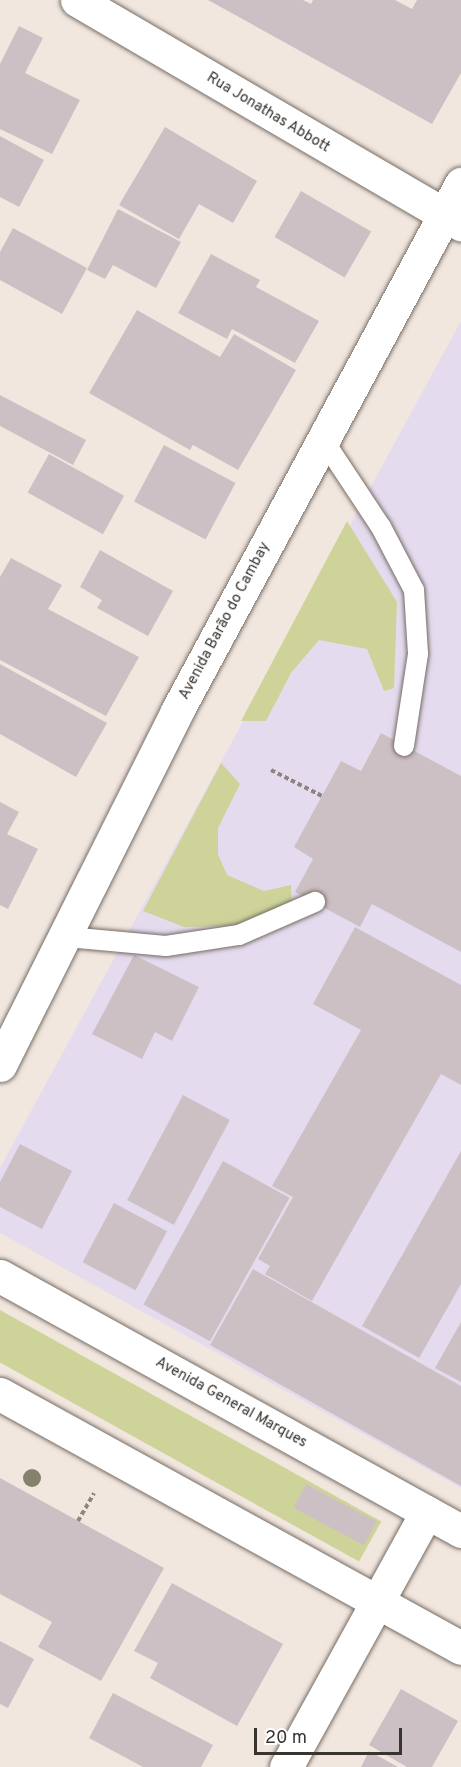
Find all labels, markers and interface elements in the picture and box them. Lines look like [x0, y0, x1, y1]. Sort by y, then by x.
street label: Rua Jonathas Abbott [203, 69, 333, 157]
street label: Avenida Barão do Cambay [176, 539, 274, 703]
street label: Avenida General Marques [152, 1354, 310, 1452]
scale bar [257, 1716, 406, 1754]
text: 20 m [265, 1727, 307, 1750]

